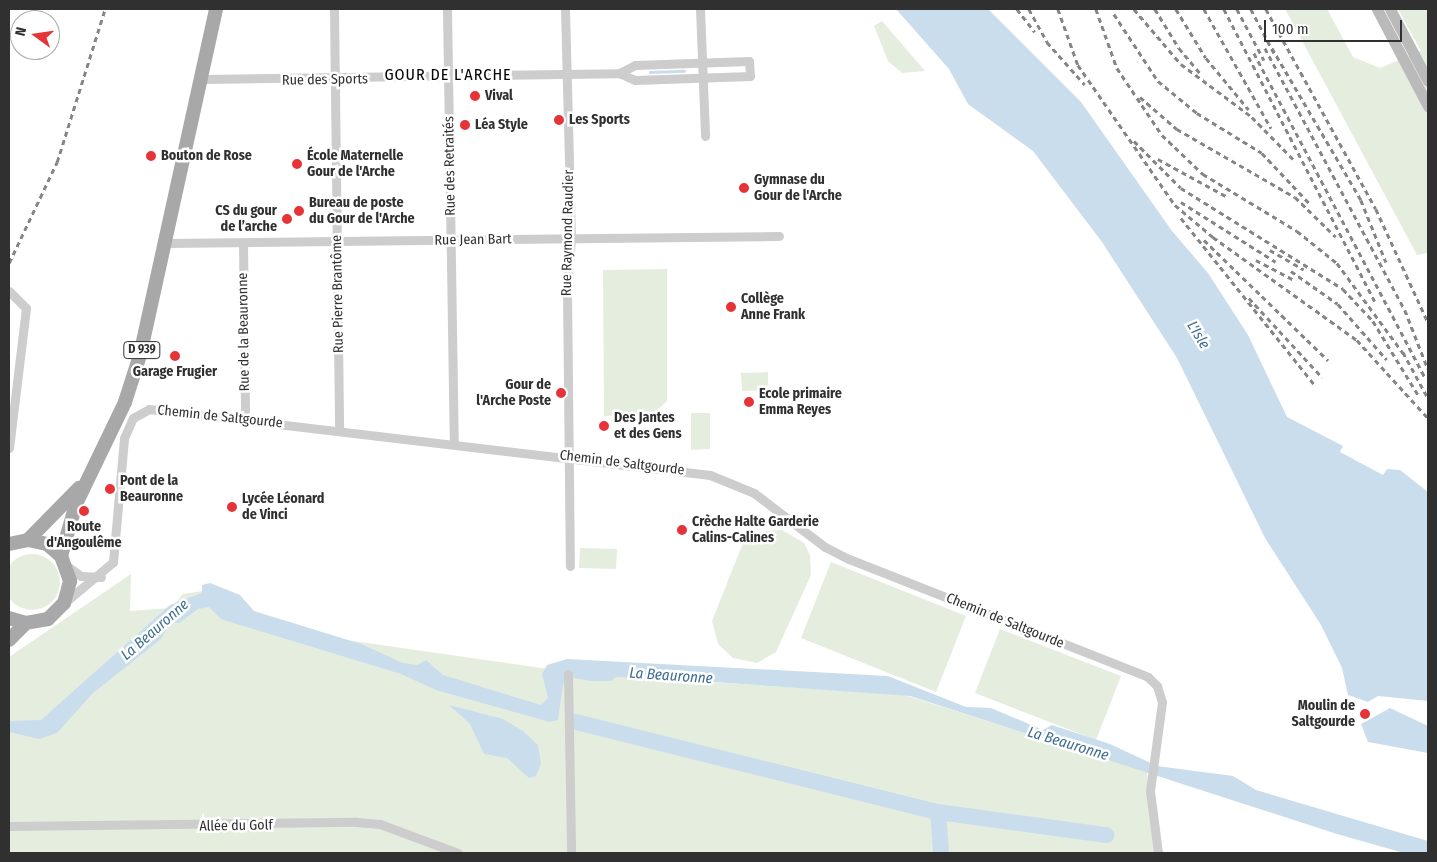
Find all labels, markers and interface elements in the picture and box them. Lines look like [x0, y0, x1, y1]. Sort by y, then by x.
north arrow [10, 10, 60, 60]
scale bar [1267, 10, 1404, 42]
text: 100 m [1272, 20, 1309, 38]
text: N [12, 25, 30, 38]
district label: GOUR DE L'ARCHE [383, 65, 513, 85]
street label: Rue des Sports [282, 71, 368, 89]
place label: Vival [485, 88, 513, 104]
marker: Vival [469, 90, 481, 102]
place label: Les Sports [569, 112, 630, 128]
marker: Les Sports [553, 114, 565, 126]
street label: Rue des Retraités [441, 116, 459, 216]
place label: Léa Style [475, 117, 528, 133]
marker: Léa Style [459, 119, 471, 131]
place label: Bouton de Rose [161, 148, 252, 164]
place label: École Maternelle Gour de l'Arche [307, 148, 403, 180]
marker: Bouton de Rose [145, 150, 157, 162]
marker: École Maternelle Gour de l'Arche [291, 158, 303, 170]
street label: Rue Raymond Raudier [558, 170, 578, 296]
place label: Gymnase du Gour de l'Arche [754, 172, 842, 204]
marker: Gymnase du Gour de l'Arche [738, 182, 750, 194]
place label: Bureau de poste du Gour de l'Arche [309, 195, 415, 228]
place label: CS du gour de l’arche [215, 203, 277, 236]
marker: Bureau de poste du Gour de l'Arche [293, 205, 305, 217]
marker: CS du gour de l’arche [281, 213, 293, 225]
street label: Rue Jean Bart [434, 231, 512, 249]
street label: Rue Pierre Brantôme [329, 235, 347, 353]
street label: Rue de la Beauronne [235, 272, 253, 392]
place label: Collège Anne Frank [741, 291, 805, 324]
marker: Collège Anne Frank [725, 301, 737, 313]
water label: L'Isle [1183, 318, 1213, 352]
road number: D 939 [123, 340, 161, 360]
marker: Garage Frugier [169, 350, 181, 362]
place label: Garage Frugier [133, 364, 217, 380]
place label: Gour de l'Arche Poste [476, 377, 551, 410]
place label: Ecole primaire Emma Reyes [759, 386, 842, 418]
marker: Gour de l'Arche Poste [555, 387, 567, 399]
marker: Ecole primaire Emma Reyes [743, 396, 755, 408]
street label: Chemin de Saltgourde [157, 402, 283, 432]
place label: Des Jantes et des Gens [614, 410, 682, 442]
marker: Des Jantes et des Gens [598, 420, 610, 432]
street label: Chemin de Saltgourde [559, 447, 685, 479]
place label: Pont de la Beauronne [120, 473, 183, 506]
marker: Pont de la Beauronne [104, 483, 116, 495]
place label: Lycée Léonard de Vinci [242, 491, 324, 524]
marker: Lycée Léonard de Vinci [226, 501, 238, 513]
marker: Route d'Angoulême [78, 505, 90, 517]
place label: Crèche Halte Garderie Calins-Calines [692, 514, 819, 546]
place label: Route d'Angoulême [46, 519, 122, 552]
marker: Crèche Halte Garderie Calins-Calines [676, 524, 688, 536]
street label: Chemin de Saltgourde [944, 590, 1066, 652]
water label: La Beauronne [117, 596, 193, 664]
water label: La Beauronne [629, 664, 713, 688]
place label: Moulin de Saltgourde [1292, 698, 1355, 730]
marker: Moulin de Saltgourde [1359, 708, 1371, 720]
water label: La Beauronne [1025, 723, 1111, 765]
street label: Allée du Golf [199, 817, 273, 835]

